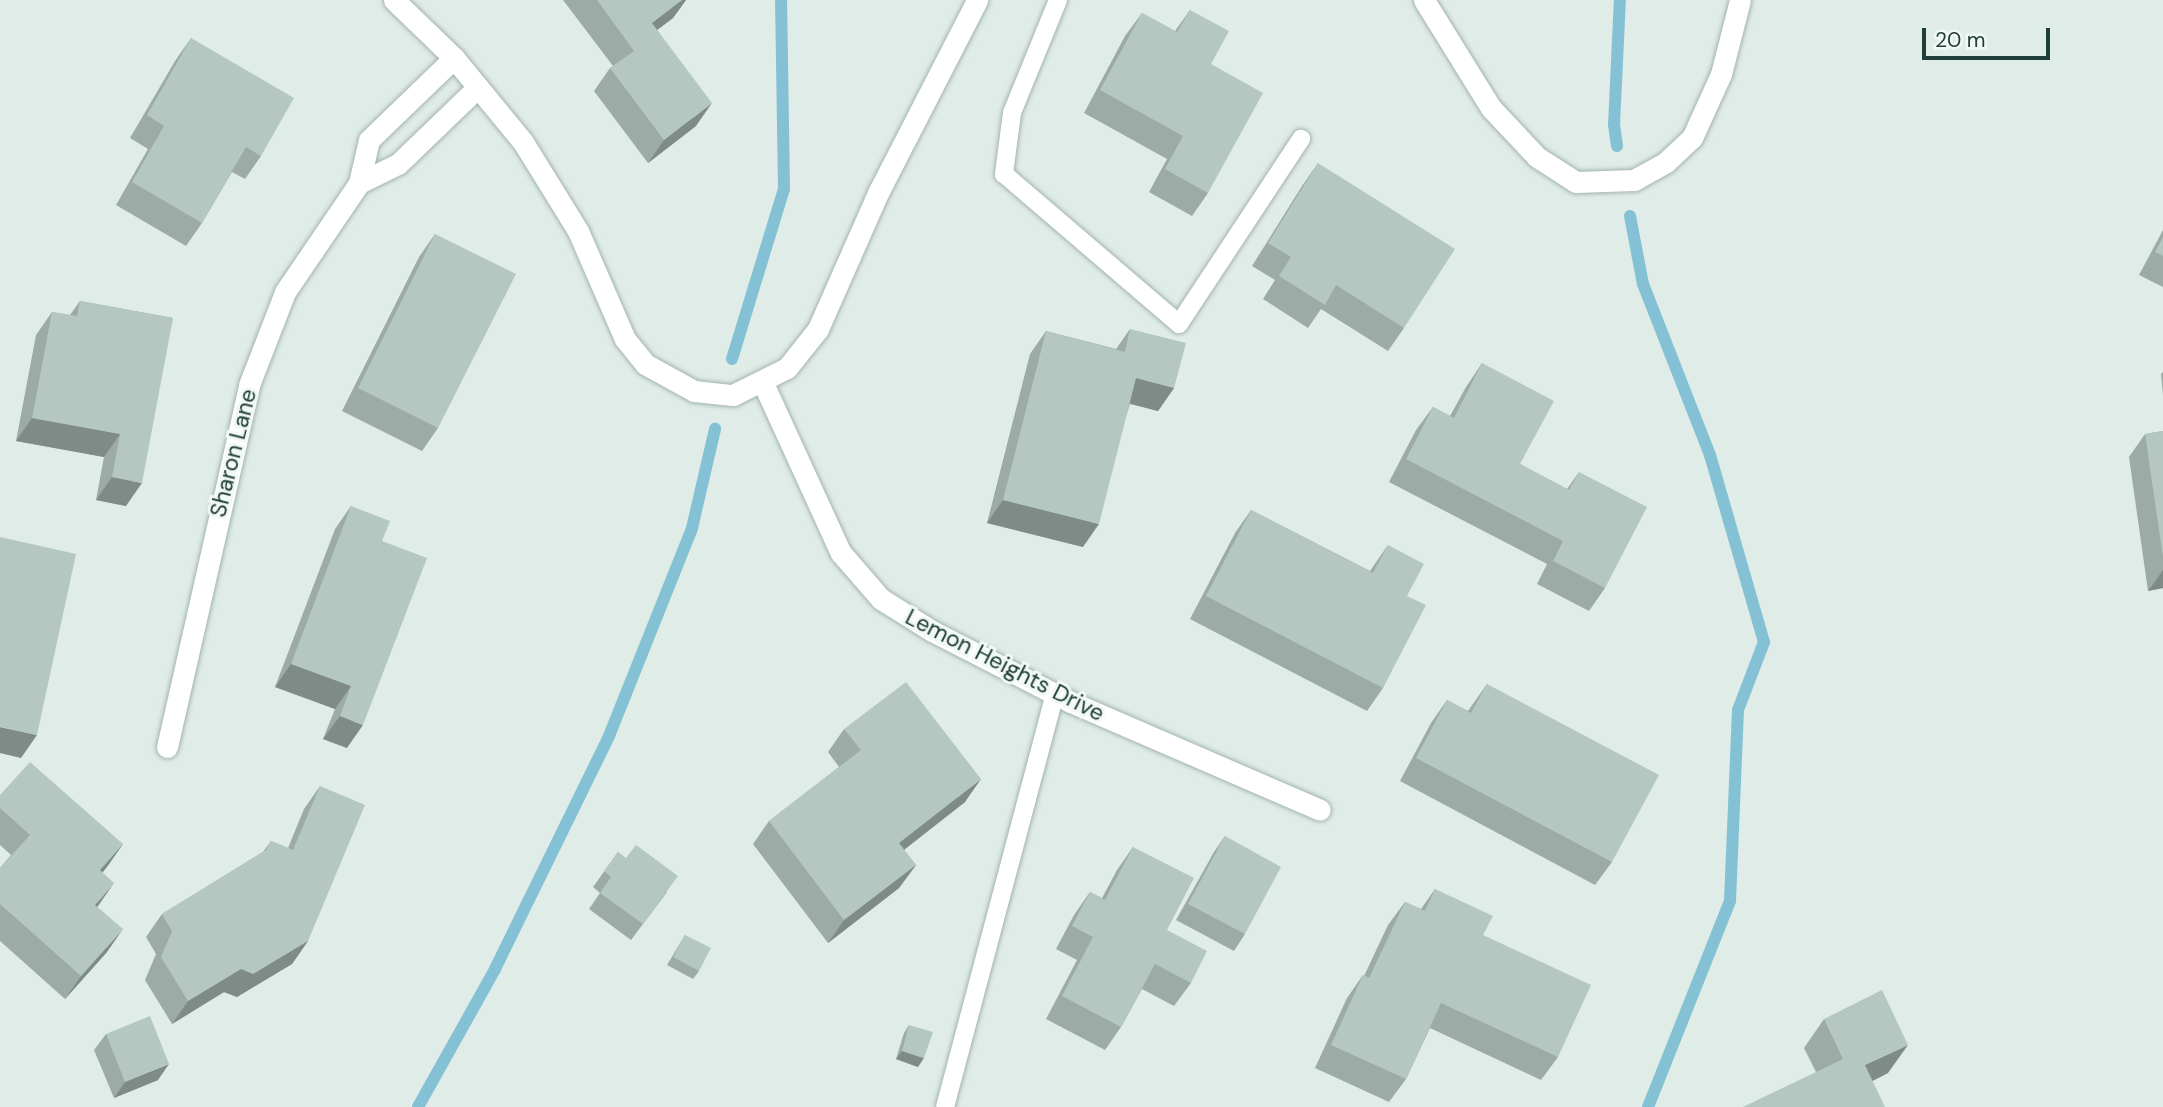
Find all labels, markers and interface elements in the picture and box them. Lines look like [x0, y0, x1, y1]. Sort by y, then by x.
scale bar [1925, 14, 2053, 58]
text: 20 m [1935, 26, 1986, 54]
street label: Sharon Lane [204, 386, 262, 520]
street label: Lemon Heights Drive [901, 603, 1109, 727]

